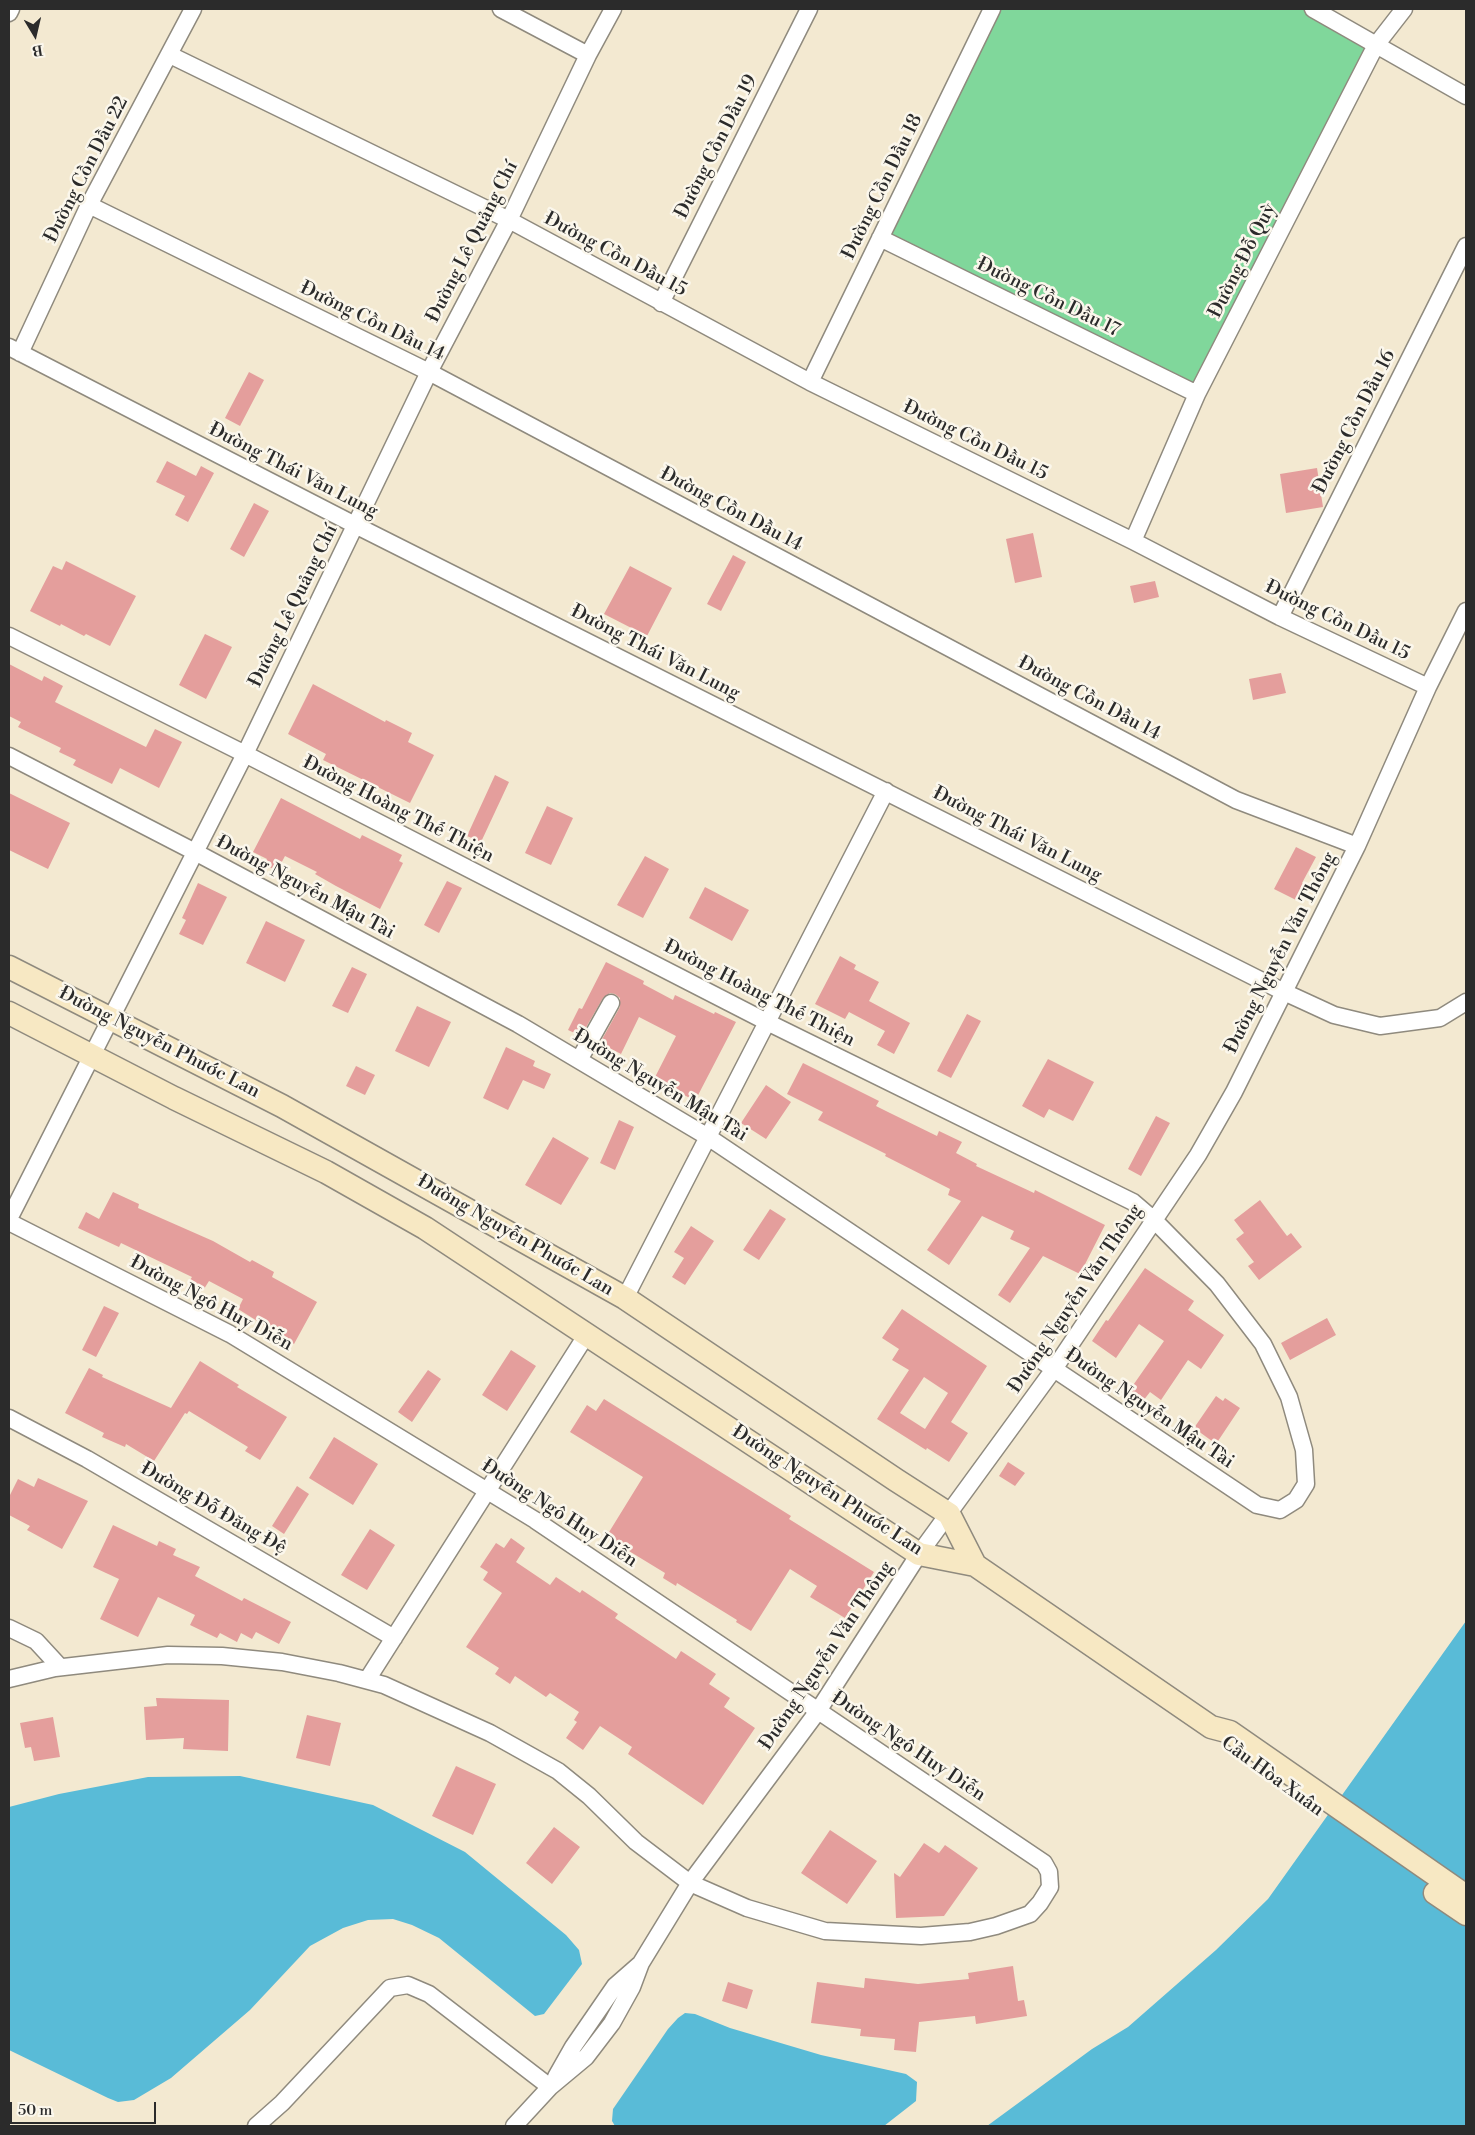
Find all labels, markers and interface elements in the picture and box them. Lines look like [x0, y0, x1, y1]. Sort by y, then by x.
north arrow [10, 10, 60, 60]
text: B [31, 40, 44, 60]
street label: Đường Cồn Dầu 19 [671, 71, 763, 223]
street label: Đường Cồn Dầu 22 [40, 93, 134, 247]
street label: Đường Cồn Dầu 18 [838, 111, 928, 263]
street label: Đường Lê Quảng Chí [422, 157, 524, 327]
street label: Đường Đỗ Quỳ [1204, 200, 1282, 322]
street label: Đường Cồn Dầu 15 [540, 208, 690, 302]
street label: Đường Cồn Dầu 17 [973, 254, 1123, 342]
street label: Đường Cồn Dầu 14 [296, 277, 448, 367]
street label: Đường Cồn Dầu 16 [1309, 346, 1401, 498]
street label: Đường Cồn Dầu 15 [899, 396, 1051, 486]
street label: Đường Thái Văn Lung [205, 418, 381, 524]
street label: Đường Cồn Dầu 14 [656, 463, 806, 557]
street label: Đường Lê Quảng Chí [245, 521, 343, 691]
street label: Đường Cồn Dầu 15 [1261, 576, 1413, 666]
street label: Đường Thái Văn Lung [567, 600, 743, 706]
street label: Đường Cồn Dầu 14 [1014, 652, 1164, 746]
street label: Đường Hoàng Thế Thiện [299, 752, 497, 868]
street label: Đường Thái Văn Lung [929, 782, 1105, 888]
street label: Đường Nguyễn Mậu Tài [212, 831, 398, 945]
street label: Đường Nguyễn Văn Thông [1220, 849, 1342, 1057]
street label: Đường Hoàng Thế Thiện [660, 936, 858, 1052]
street label: Đường Nguyễn Phước Lan [55, 982, 263, 1104]
street label: Đường Nguyễn Mậu Tài [569, 1025, 751, 1147]
street label: Đường Nguyễn Phước Lan [413, 1170, 617, 1302]
street label: Đường Nguyễn Văn Thông [1004, 1200, 1148, 1398]
street label: Đường Ngô Huy Diễn [126, 1251, 296, 1357]
street label: Đường Nguyễn Mậu Tài [1060, 1344, 1238, 1474]
street label: Đường Nguyễn Phước Lan [727, 1421, 927, 1561]
street label: Đường Ngô Huy Diễn [477, 1455, 641, 1573]
street label: Đường Đỗ Đăng Đệ [136, 1458, 290, 1560]
street label: Đường Nguyễn Văn Thông [755, 1557, 899, 1755]
street label: Đường Ngô Huy Diễn [827, 1687, 989, 1807]
street label: Cầu Hòa Xuân [1216, 1732, 1328, 1822]
scale bar [12, 2092, 159, 2124]
text: 50 m [18, 2101, 52, 2120]

